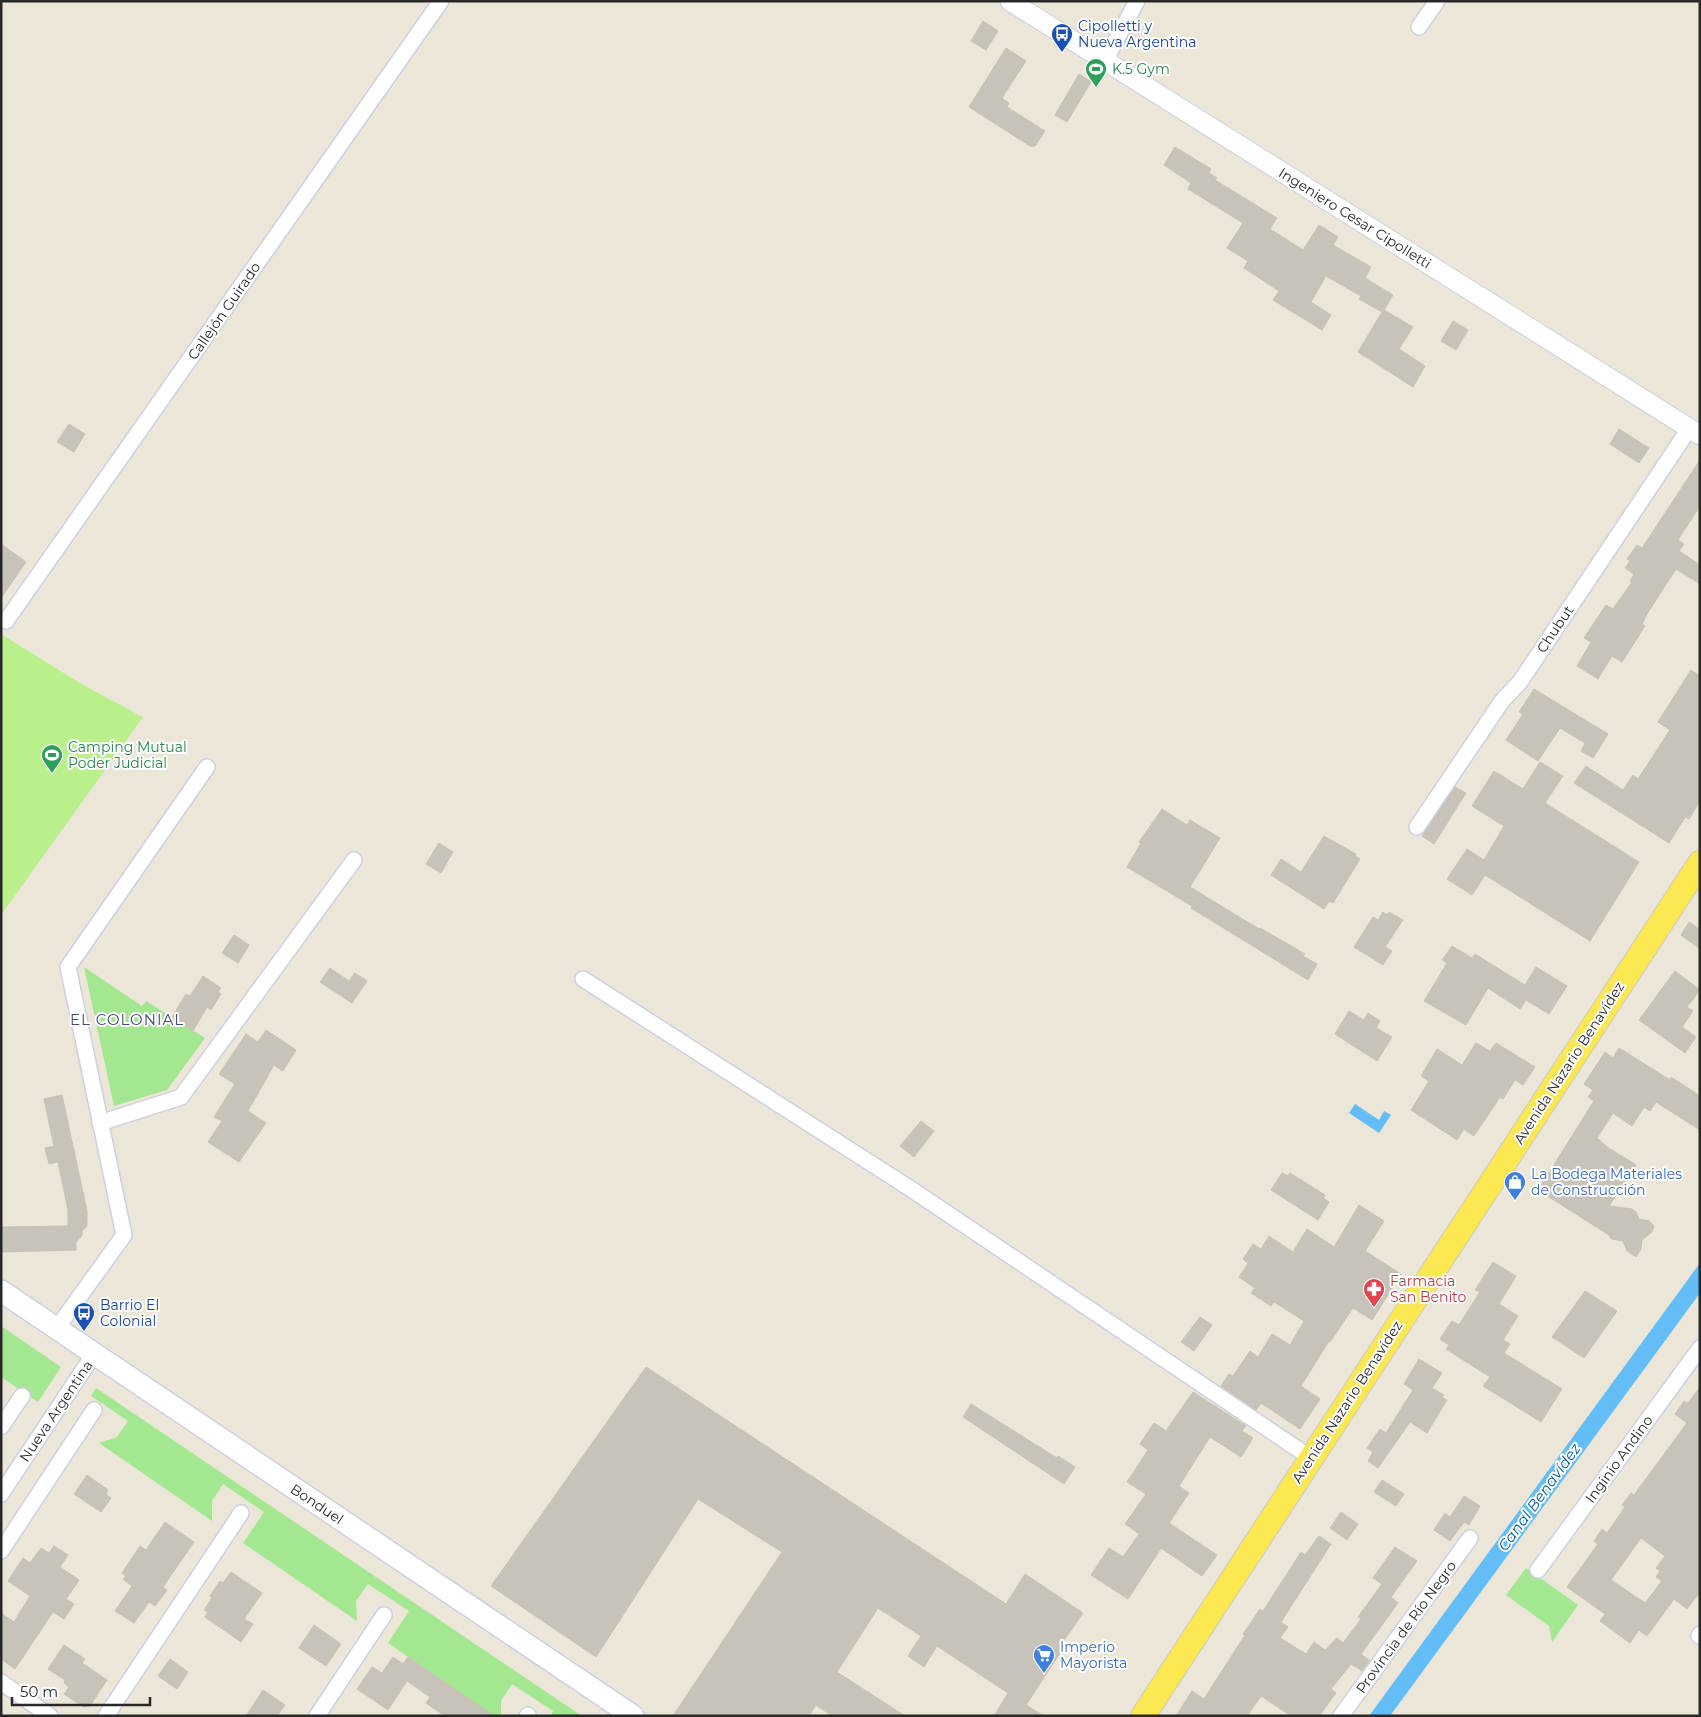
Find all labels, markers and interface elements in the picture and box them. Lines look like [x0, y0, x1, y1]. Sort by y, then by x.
place label: Cipolletti y Nueva Argentina [1078, 17, 1197, 51]
bus stop icon: Cipolletti y Nueva Argentina [1050, 22, 1074, 53]
sports icon: K.5 Gym [1084, 57, 1108, 88]
place label: K.5 Gym [1112, 60, 1170, 78]
street label: Ingeniero Cesar Cipolletti [1275, 164, 1435, 272]
street label: Callejón Guirado [184, 258, 265, 363]
street label: Chubut [1533, 602, 1578, 656]
place label: Camping Mutual Poder Judicial [68, 738, 187, 772]
sports icon: Camping Mutual Poder Judicial [40, 743, 64, 774]
street label: Avenida Nazario Benavídez [1510, 978, 1628, 1148]
district label: EL COLONIAL [70, 1010, 184, 1029]
place label: La Bodega Materiales de Construcción [1531, 1165, 1682, 1199]
shop icon: La Bodega Materiales de Construcción [1503, 1170, 1527, 1201]
place label: Farmacia San Benito [1390, 1272, 1467, 1306]
pharmacy icon: Farmacia San Benito [1362, 1277, 1386, 1308]
place label: Barrio El Colonial [100, 1296, 159, 1330]
bus stop icon: Barrio El Colonial [72, 1301, 96, 1332]
street label: Avenida Nazario Benavídez [1288, 1317, 1406, 1487]
street label: Nueva Argentina [15, 1357, 97, 1465]
street label: Inginio Andino [1581, 1412, 1657, 1506]
water label: Canal Benavídez [1494, 1439, 1585, 1555]
street label: Bonduel [287, 1480, 347, 1528]
street label: Provincia de Río Negro [1352, 1557, 1460, 1697]
place label: Imperio Mayorista [1060, 1638, 1127, 1672]
supermarket icon: Imperio Mayorista [1032, 1643, 1056, 1674]
scale bar [12, 1674, 150, 1706]
text: 50 m [20, 1682, 58, 1701]

